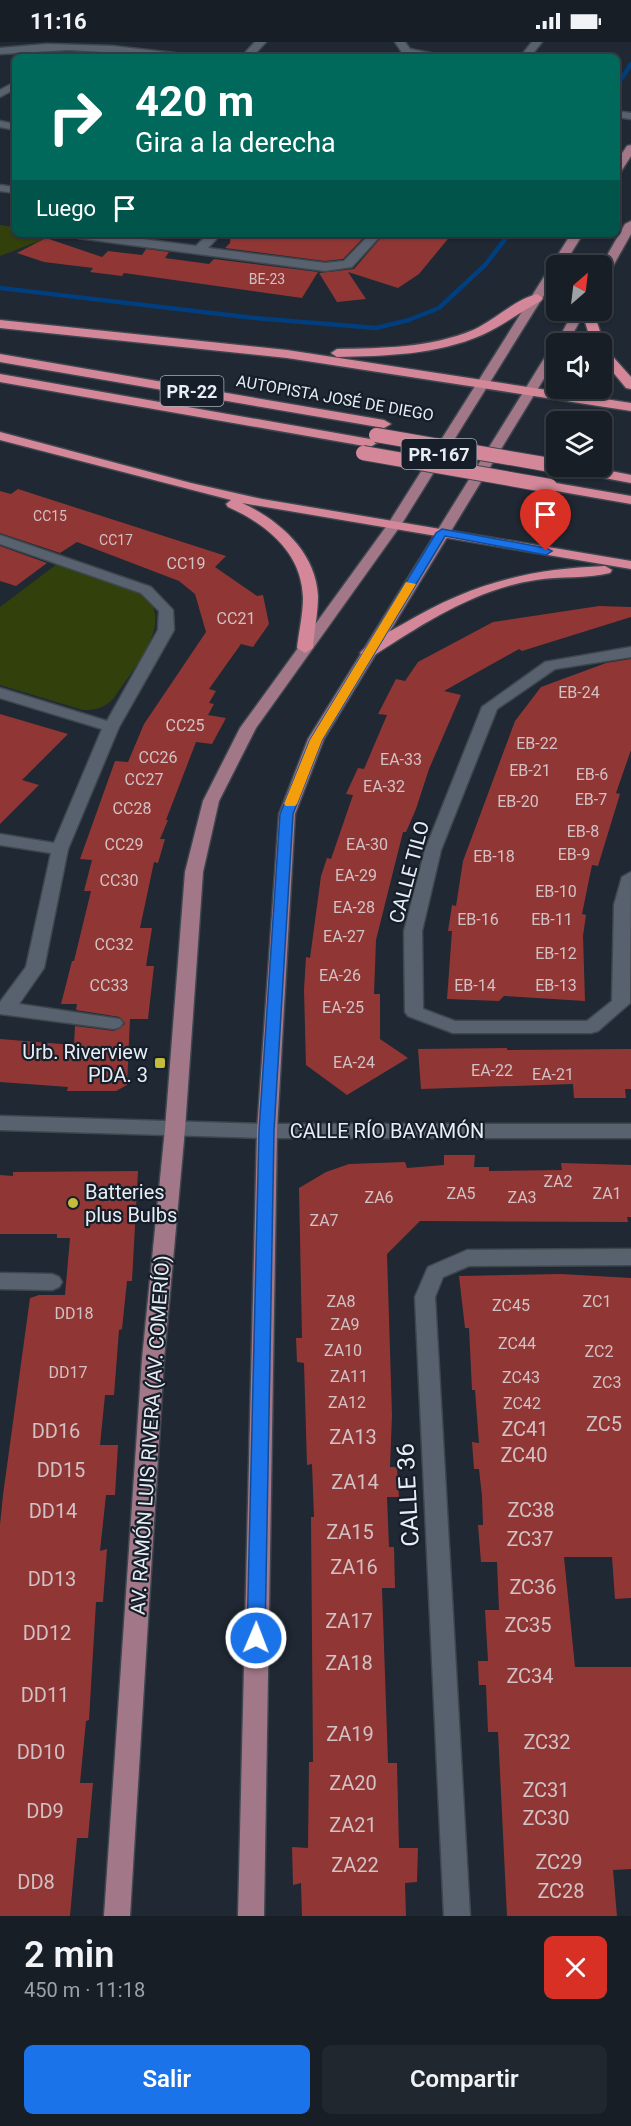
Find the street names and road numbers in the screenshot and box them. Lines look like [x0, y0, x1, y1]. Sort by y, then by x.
street label: AUTOPISTA JOSÉ DE DIEGO [235, 371, 435, 425]
road number: PR-22 [160, 376, 224, 406]
road number: PR-167 [402, 439, 476, 469]
street label: CALLE TILO [384, 818, 434, 926]
street label: CALLE RÍO BAYAMÓN [290, 1119, 484, 1143]
street label: AV. RAMÓN LUIS RIVERA (AV. COMERÍO) [125, 1254, 175, 1616]
street label: CALLE 36 [391, 1442, 425, 1548]

